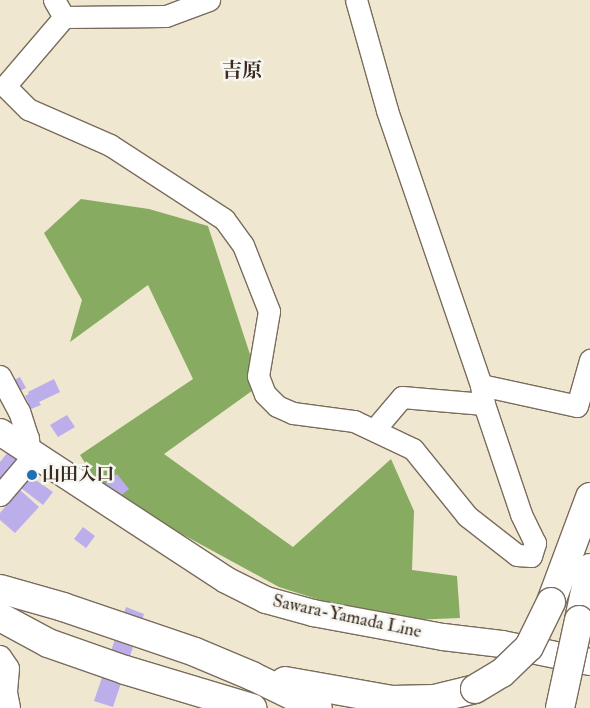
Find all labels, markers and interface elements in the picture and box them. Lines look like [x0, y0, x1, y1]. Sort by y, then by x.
district label: 吉原 [222, 58, 262, 82]
place label: 山田入口 [42, 464, 114, 486]
marker: 山田入口 [26, 469, 38, 481]
street label: Sawara-Yamada Line [271, 591, 423, 643]

